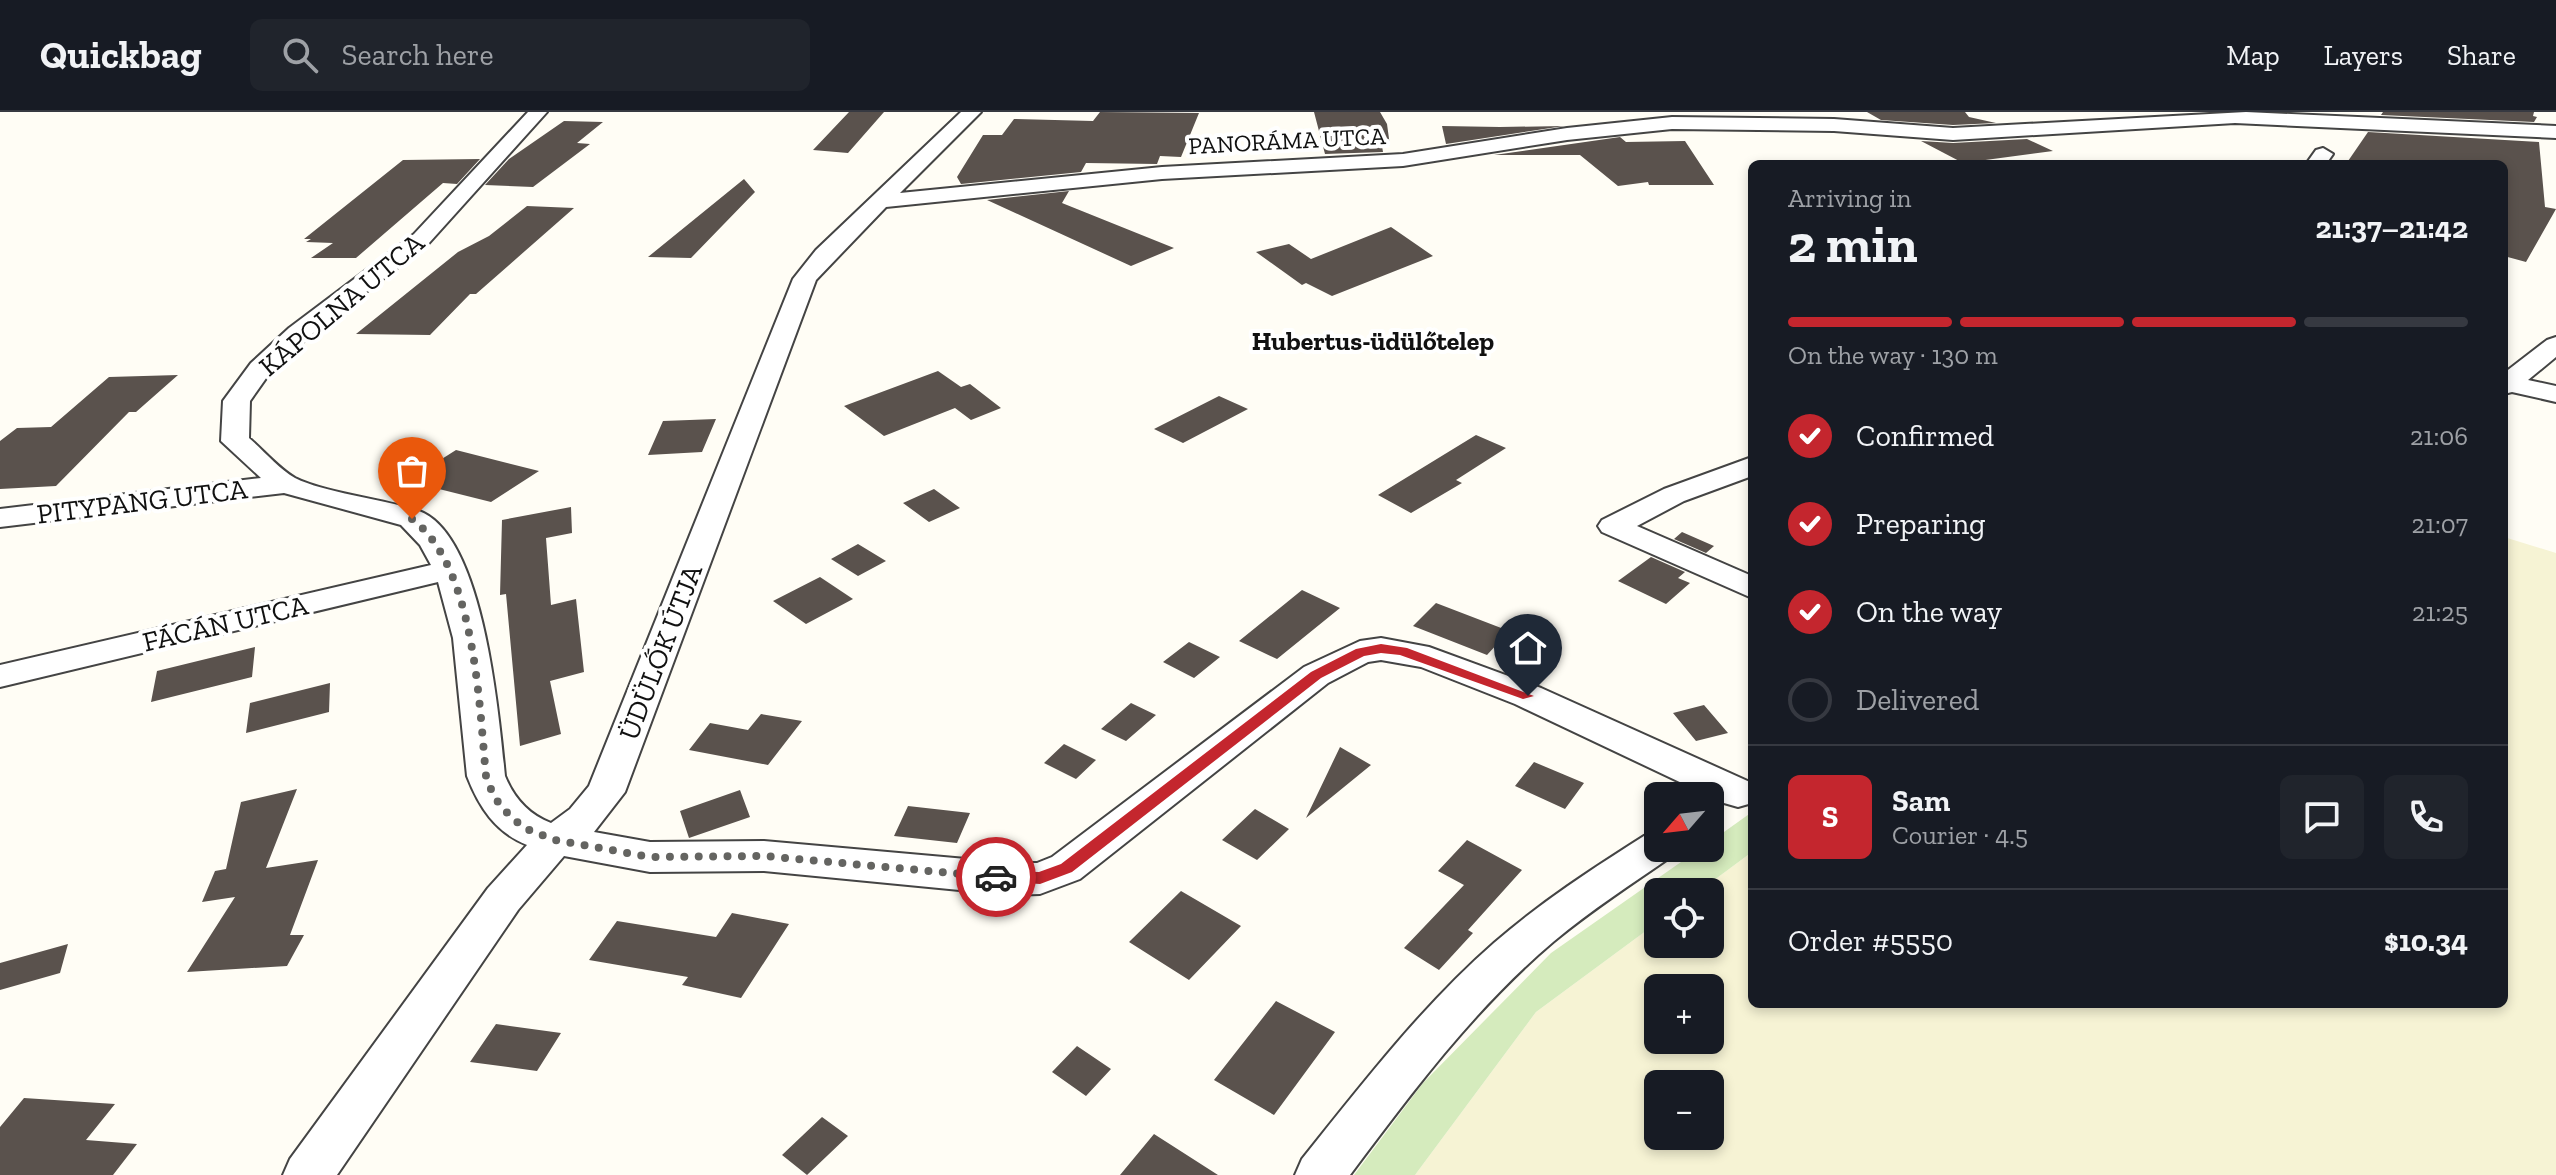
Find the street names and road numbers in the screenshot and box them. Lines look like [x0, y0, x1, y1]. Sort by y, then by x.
street label: PANORÁMA UTCA [1188, 121, 1387, 160]
street label: KÁPOLNA UTCA [252, 225, 431, 383]
street label: PITYPANG UTCA [35, 472, 250, 531]
street label: ÜDÜLŐK ÚTJA [612, 559, 709, 744]
street label: FÁCÁN UTCA [139, 588, 312, 659]

